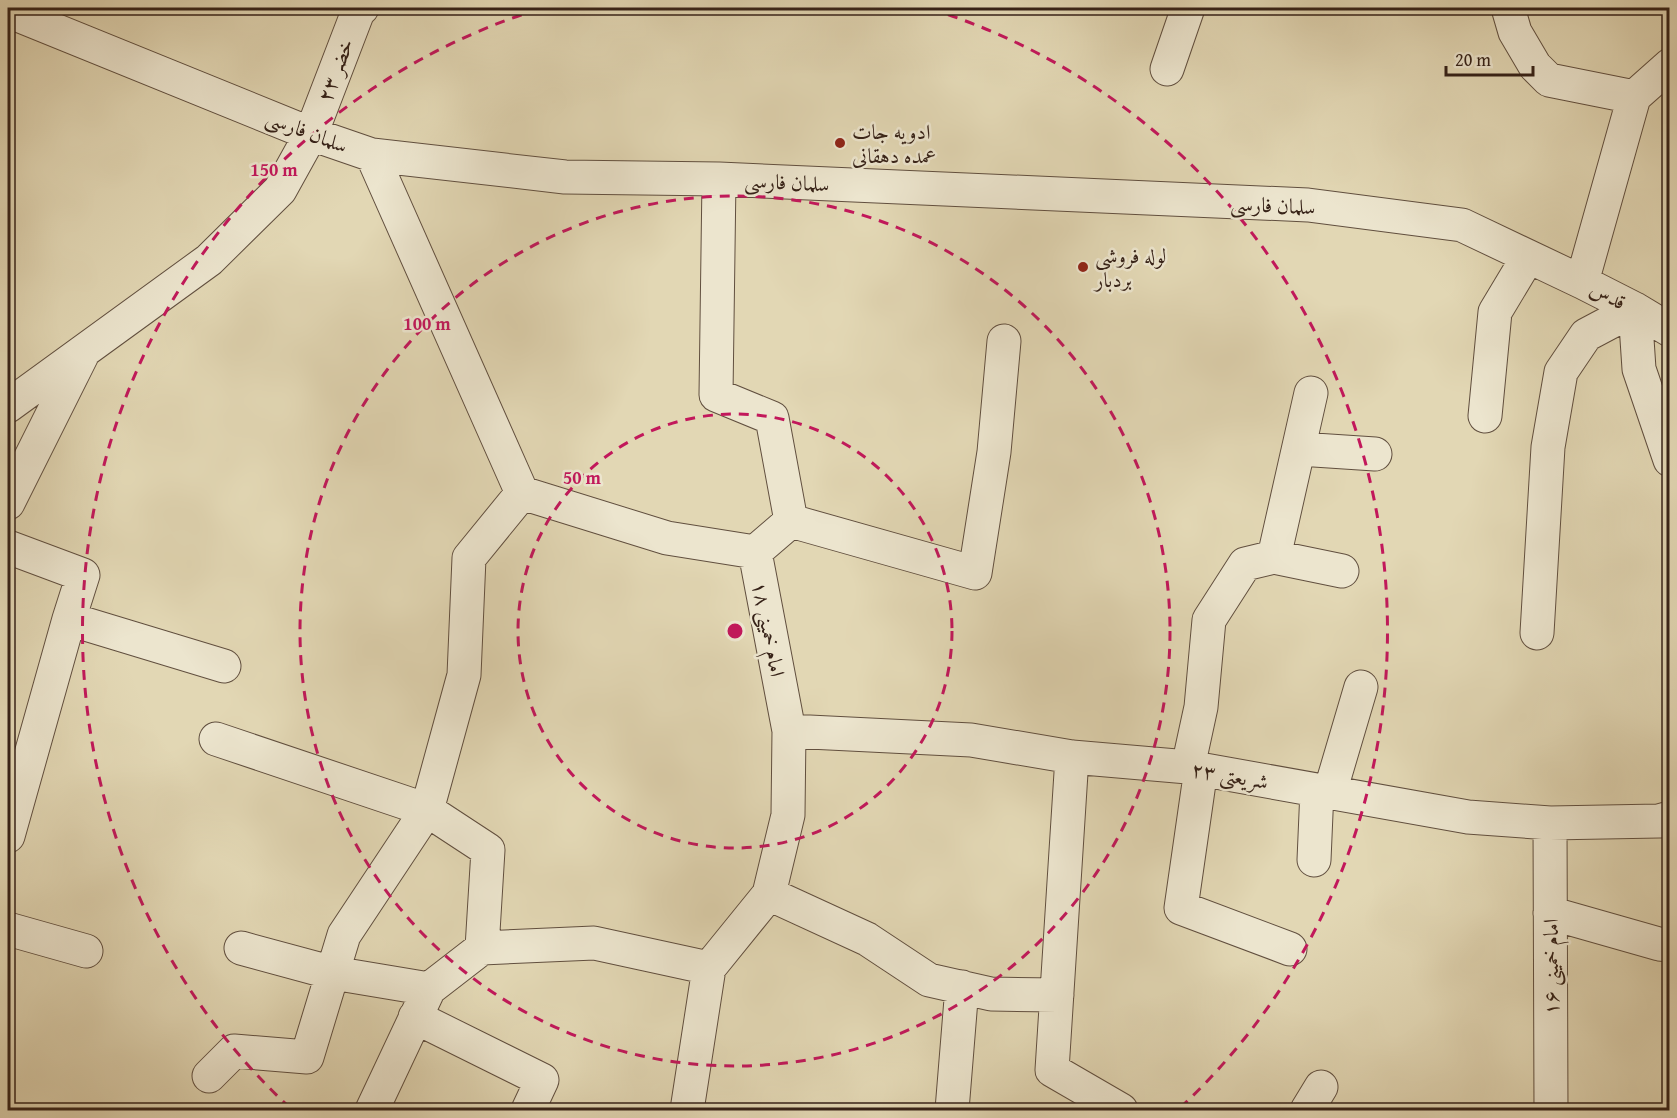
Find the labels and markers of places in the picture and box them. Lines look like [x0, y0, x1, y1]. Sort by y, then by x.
place label: ادویه جات‌ عمده ‌دهقانی [852, 116, 936, 171]
marker: ادویه جات‌ عمده ‌دهقانی [833, 136, 847, 150]
place label: لوله فروشی بردبار [1093, 240, 1166, 295]
marker: لوله فروشی بردبار [1076, 260, 1090, 274]
centre of rings [725, 621, 745, 641]

